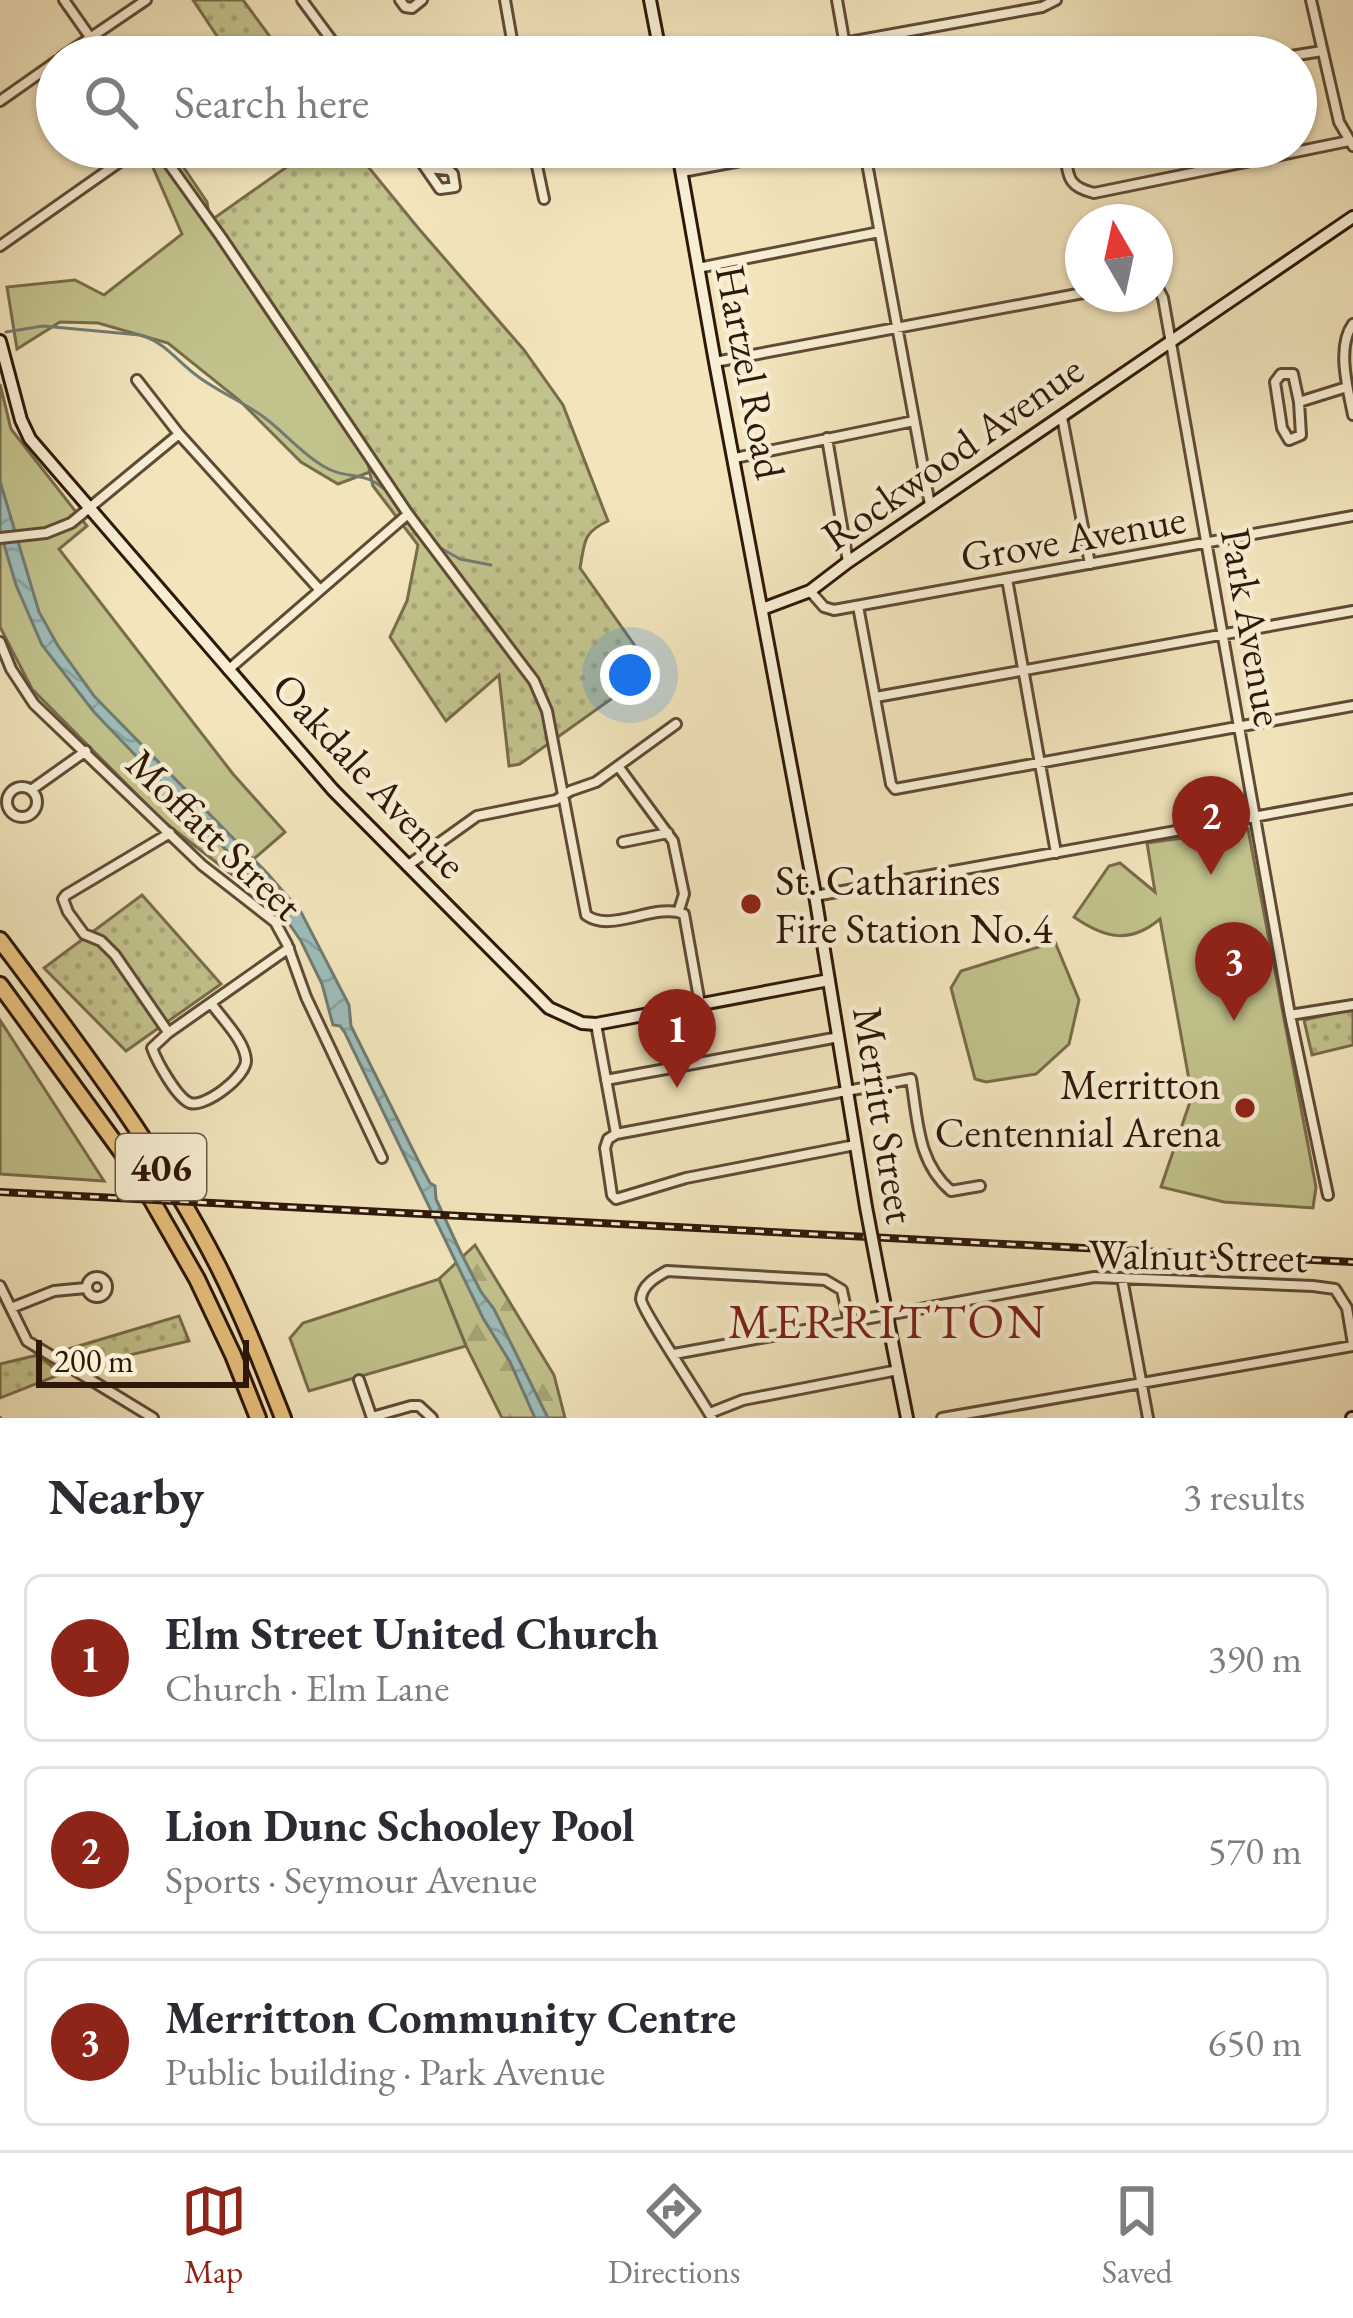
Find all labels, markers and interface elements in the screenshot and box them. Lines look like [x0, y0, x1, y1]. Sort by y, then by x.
search box [36, 36, 1317, 168]
icon: search [78, 69, 144, 135]
text: Search here [174, 73, 369, 131]
north arrow [1065, 204, 1173, 312]
street label: Hartzel Road [703, 261, 798, 484]
street label: Rockwood Avenue [811, 342, 1094, 563]
street label: Grove Avenue [956, 491, 1190, 584]
street label: Park Avenue [1208, 524, 1297, 731]
your location [600, 645, 660, 705]
street label: Oakdale Avenue [260, 661, 479, 890]
street label: Moffatt Street [115, 737, 315, 932]
pin: 2 [1172, 776, 1250, 875]
place label: St. Catharines Fire Station No.4 [775, 853, 1054, 956]
marker: St. Catharines Fire Station No.4 [738, 891, 764, 917]
pin: 3 [1195, 922, 1273, 1021]
pin: 1 [638, 989, 716, 1088]
street label: Merritt Street [840, 1003, 929, 1227]
place label: Merritton Centennial Arena [935, 1057, 1221, 1160]
marker: Merritton Centennial Arena [1232, 1095, 1258, 1121]
road number: 406 [116, 1134, 206, 1200]
street label: Walnut Street [1088, 1226, 1308, 1285]
district label: MERRITTON [728, 1290, 1048, 1352]
scale bar [36, 1334, 249, 1387]
text: 200 m [54, 1339, 134, 1382]
text: Nearby [48, 1463, 204, 1529]
text: 3 results [1183, 1471, 1305, 1522]
text: Elm Street United Church [165, 1604, 659, 1662]
text: 1 [80, 1633, 100, 1684]
text: 390 m [1208, 1633, 1302, 1684]
text: Church · Elm Lane [165, 1662, 449, 1713]
text: Lion Dunc Schooley Pool [165, 1796, 635, 1854]
text: 2 [80, 1825, 100, 1876]
text: 570 m [1208, 1825, 1302, 1876]
text: Sports · Seymour Avenue [165, 1854, 537, 1905]
text: Merritton Community Centre [165, 1988, 736, 2046]
text: 3 [80, 2017, 100, 2068]
text: 650 m [1208, 2017, 1302, 2068]
text: Public building · Park Avenue [165, 2046, 605, 2097]
tab: Map [181, 2178, 247, 2293]
tab: Directions [608, 2178, 741, 2293]
tab: Saved [1102, 2178, 1172, 2293]

